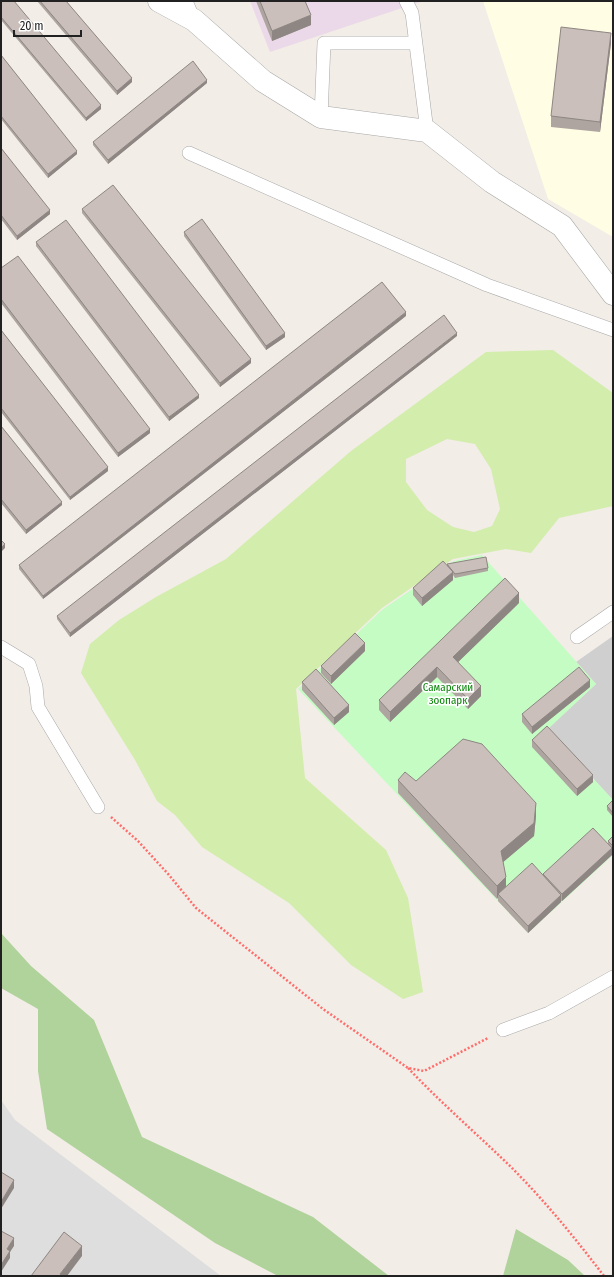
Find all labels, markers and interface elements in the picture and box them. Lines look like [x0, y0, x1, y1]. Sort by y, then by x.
scale bar [14, 12, 81, 38]
text: 20 m [20, 19, 44, 33]
park label: Самарский зоопарк [423, 681, 473, 707]

